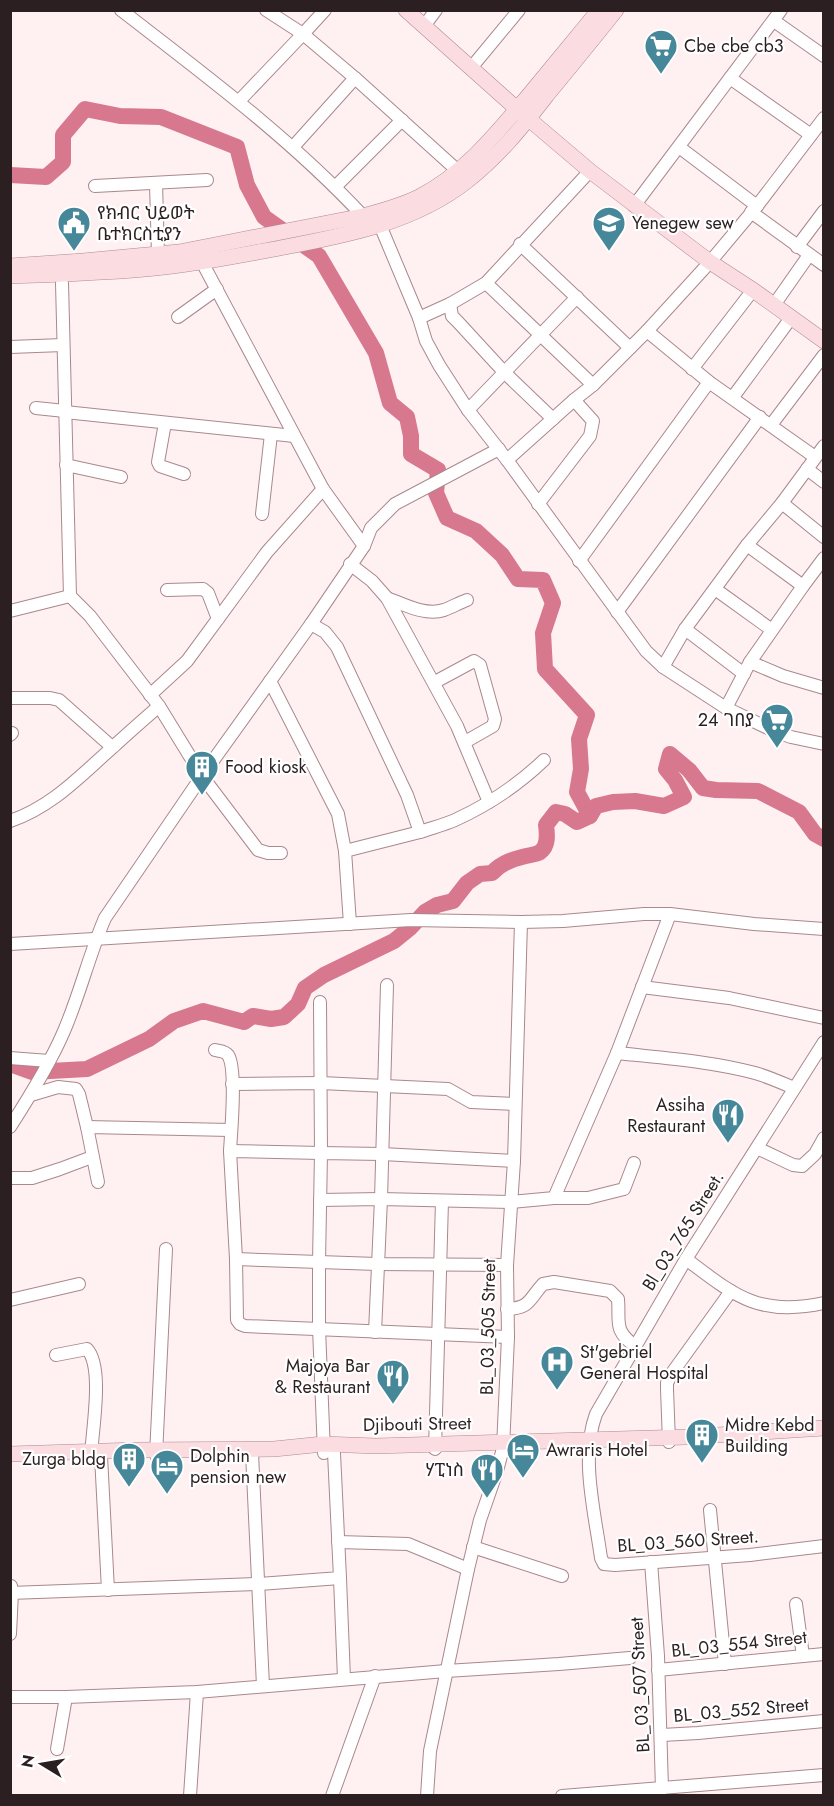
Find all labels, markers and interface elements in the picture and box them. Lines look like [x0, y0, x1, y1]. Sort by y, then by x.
supermarket icon: Cbe cbe cb3 [643, 28, 679, 75]
place label: Cbe cbe cb3 [684, 33, 784, 59]
place label: የክብር ህይወት ቤተክርስቲያን [97, 200, 195, 247]
public building icon: የክብር ህይወት ቤተክርስቲያን [56, 205, 92, 252]
school or university icon: Yenegew sew [591, 205, 627, 252]
place label: Yenegew sew [632, 210, 734, 236]
supermarket icon: 24 ገበያ [759, 702, 795, 749]
place label: 24 ገበያ [698, 707, 754, 733]
building icon: Food kiosk [184, 749, 220, 796]
place label: Food kiosk [225, 754, 306, 780]
place label: Assiha Restaurant [627, 1092, 706, 1139]
restaurant icon: Assiha Restaurant [710, 1097, 746, 1144]
street label: Bl_03_765 Street. [636, 1166, 730, 1296]
street label: BL_03_505 Street [474, 1258, 502, 1395]
place label: St'gebriel General Hospital [580, 1339, 708, 1386]
hospital icon: St'gebriel General Hospital [539, 1344, 575, 1391]
place label: Majoya Bar & Restaurant [275, 1353, 371, 1400]
restaurant icon: Majoya Bar & Restaurant [375, 1358, 411, 1405]
street label: Djibouti Street [363, 1410, 472, 1438]
place label: Midre Kebd Building [725, 1412, 815, 1459]
building icon: Midre Kebd Building [684, 1417, 720, 1464]
hotel icon: Awraris Hotel [505, 1432, 541, 1479]
place label: Awraris Hotel [546, 1437, 648, 1463]
building icon: Zurga bldg [111, 1441, 147, 1488]
place label: Dolphin pension new [190, 1443, 287, 1490]
place label: Zurga bldg [22, 1446, 106, 1472]
hotel icon: Dolphin pension new [149, 1448, 185, 1495]
restaurant icon: ሃፒነስ [469, 1452, 505, 1499]
place label: ሃፒነስ [425, 1457, 464, 1483]
street label: BL_03_560 Street. [616, 1523, 760, 1559]
street label: BL_03_507 Street [623, 1616, 657, 1753]
street label: BL_03_554 Street [670, 1624, 809, 1664]
street label: BL_03_552 Street [672, 1691, 810, 1729]
north arrow [12, 1734, 72, 1794]
text: N [15, 1753, 40, 1770]

